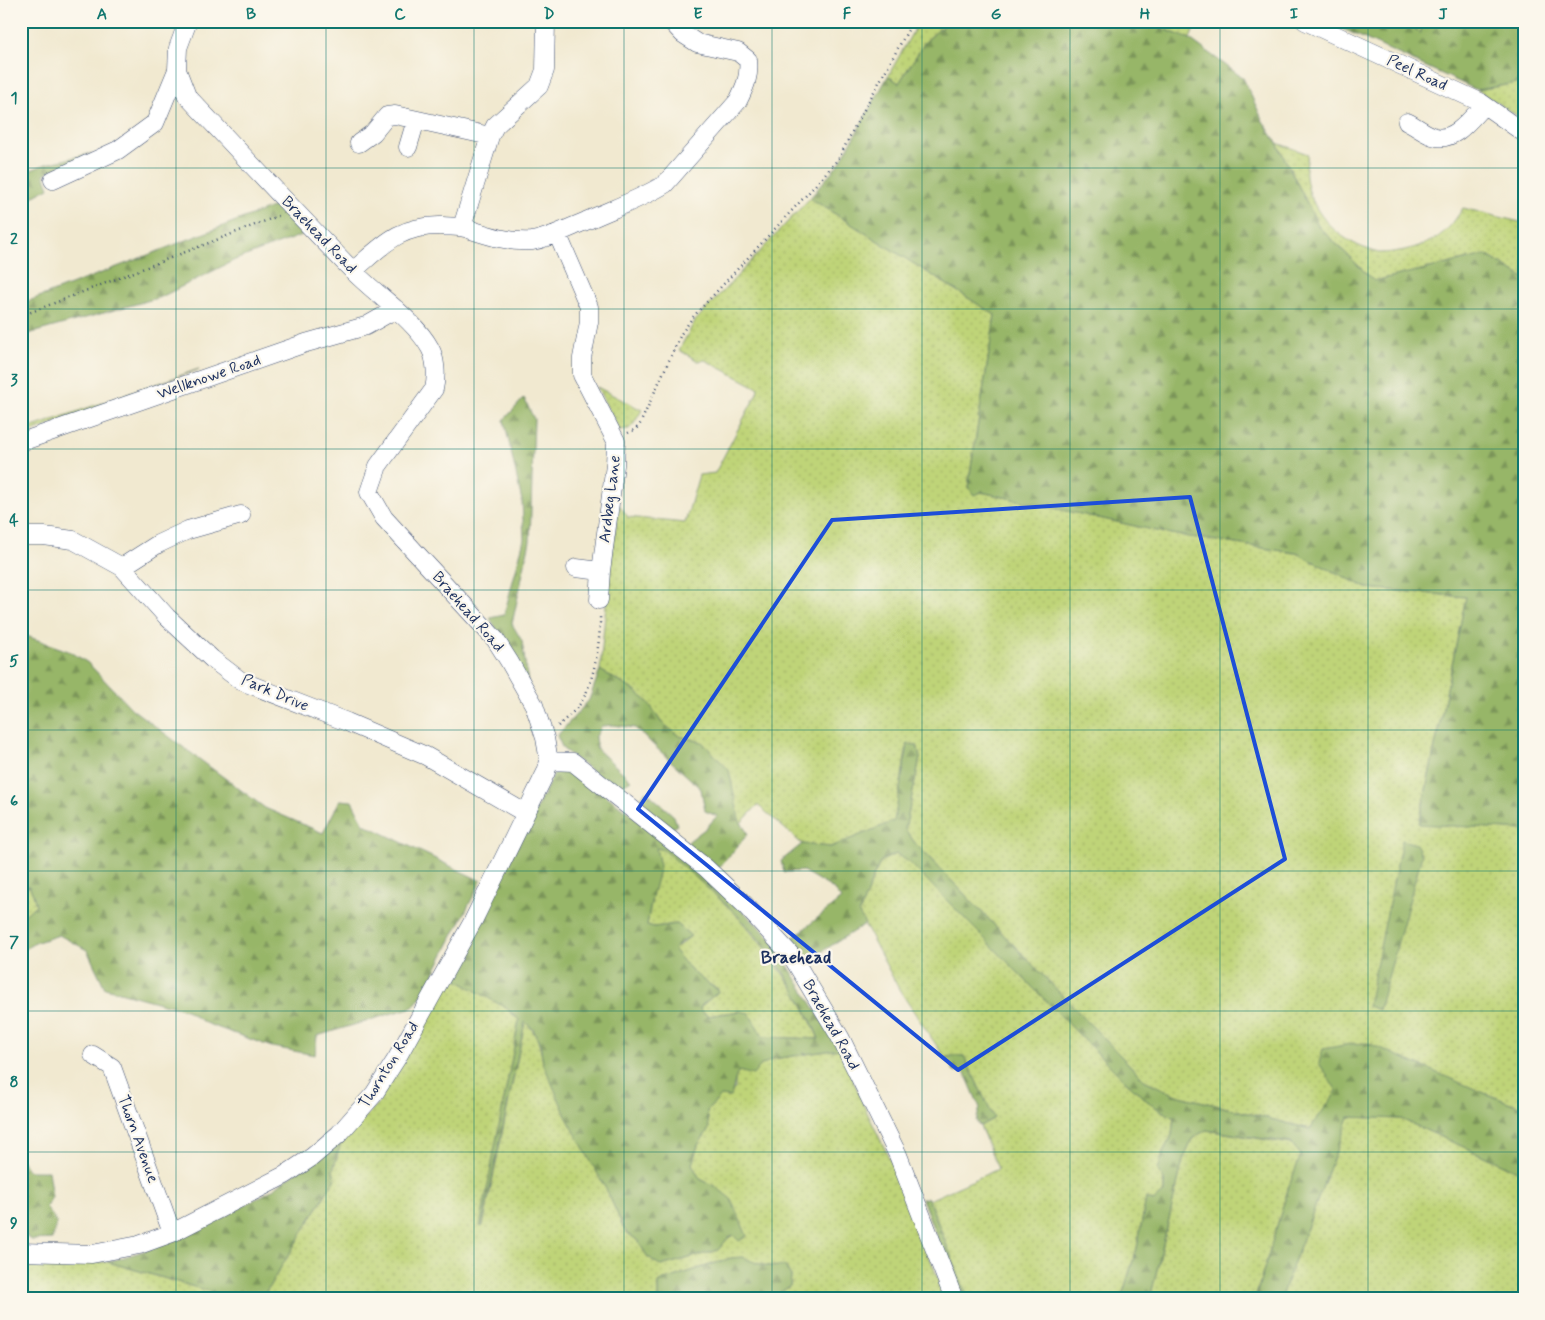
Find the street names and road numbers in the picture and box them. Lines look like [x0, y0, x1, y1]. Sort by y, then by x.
street label: Peel Road [1383, 50, 1451, 96]
street label: Braehead Road [277, 192, 361, 278]
street label: Wellknowe Road [154, 349, 264, 405]
street label: Ardbeg Lane [594, 454, 626, 544]
street label: Braehead Road [427, 567, 509, 657]
street label: Park Drive [238, 669, 312, 717]
street label: Braehead Road [798, 976, 864, 1074]
street label: Thornton Road [354, 1018, 424, 1112]
street label: Thorn Avenue [112, 1092, 164, 1186]

